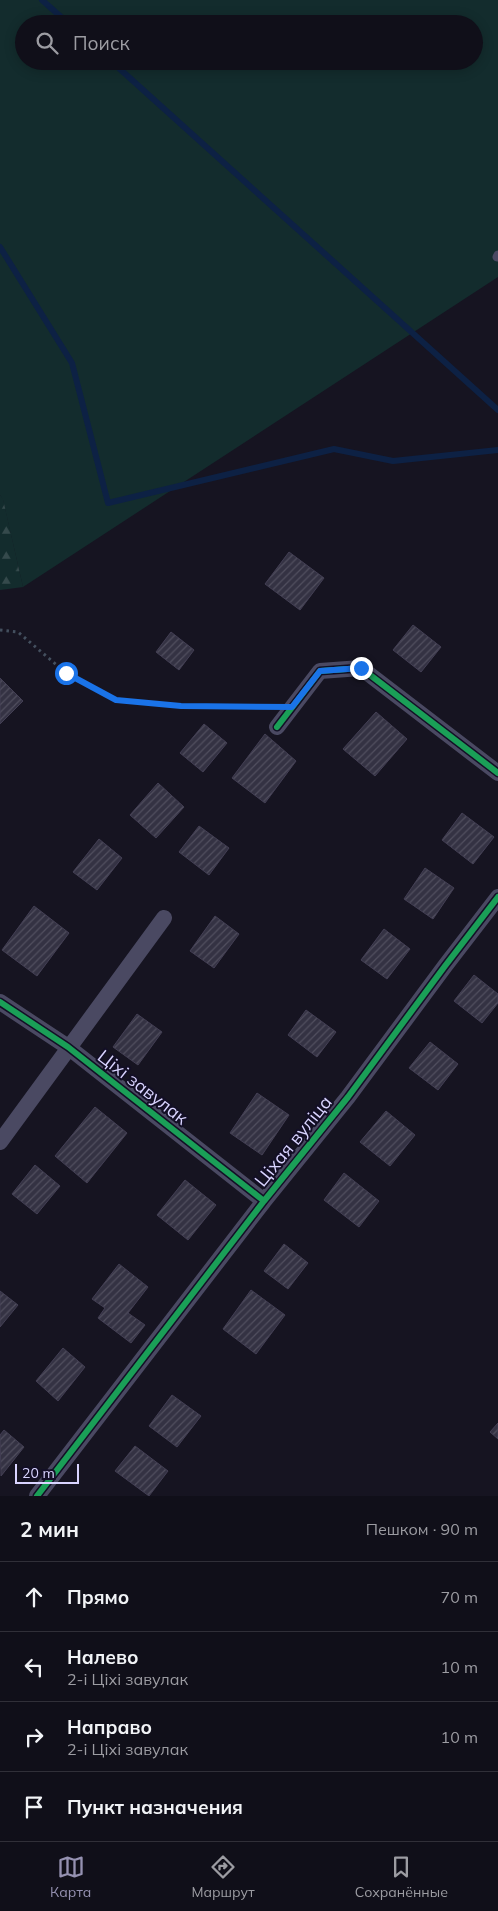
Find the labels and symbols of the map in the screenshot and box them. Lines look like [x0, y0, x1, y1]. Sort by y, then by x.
route end [350, 657, 373, 680]
route start [55, 662, 78, 685]
street label: Ціхі завулак [93, 1045, 193, 1130]
street label: Ціхая вуліца [249, 1091, 337, 1191]
scale bar [15, 1461, 79, 1484]

